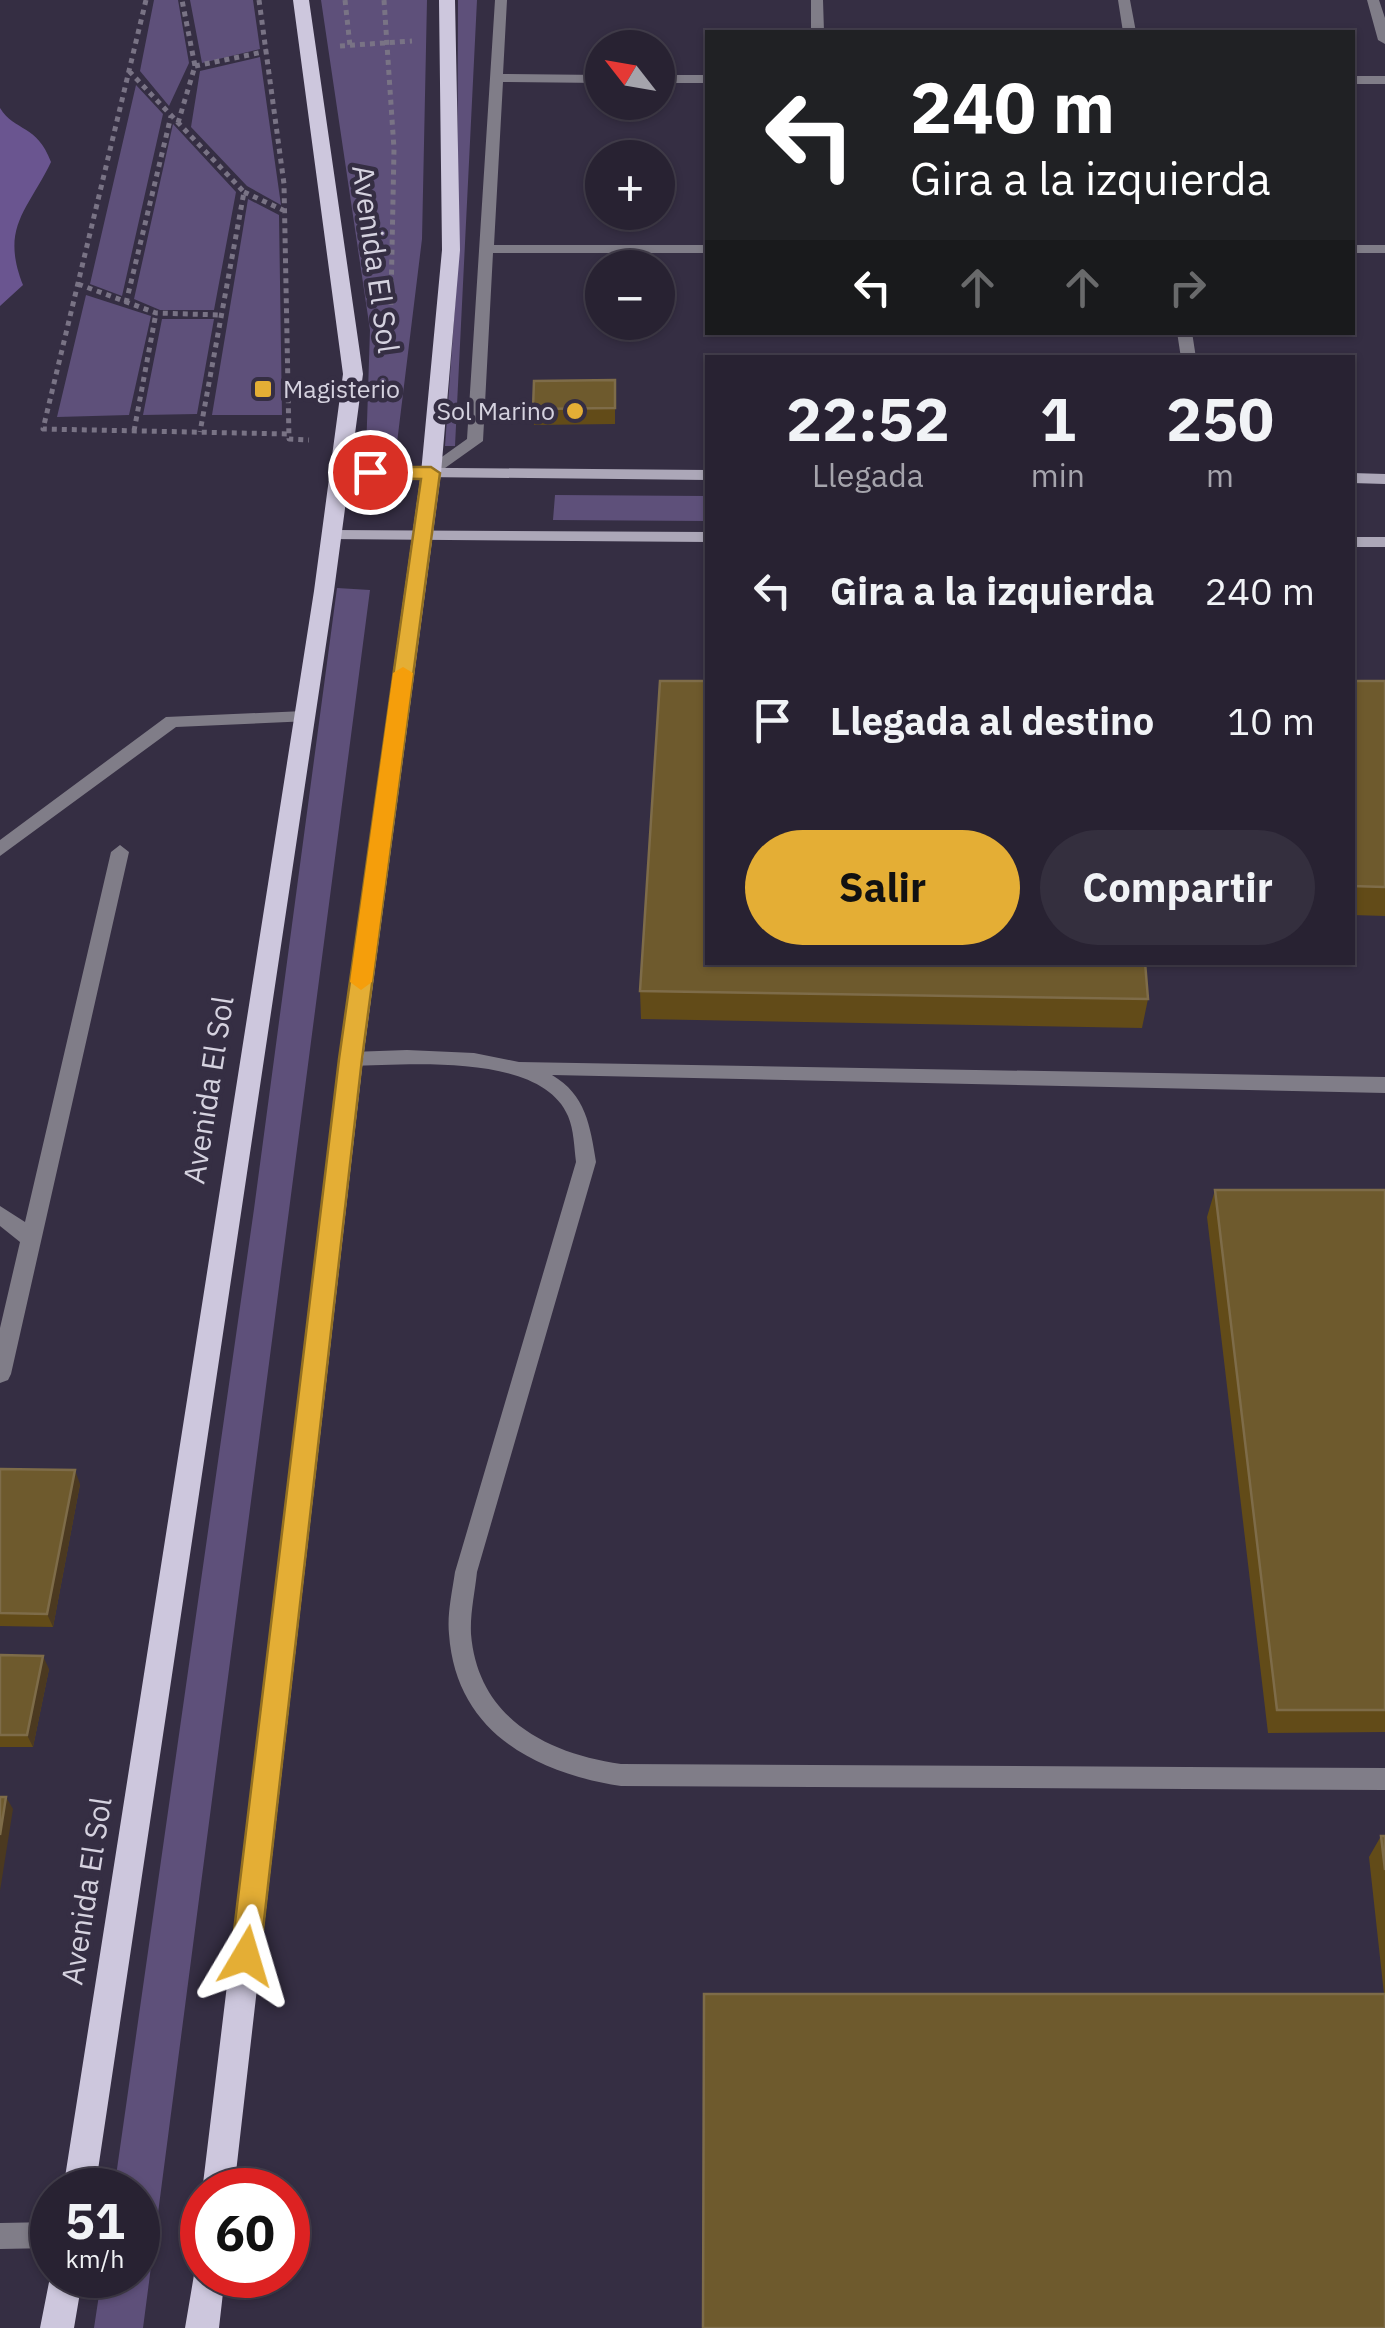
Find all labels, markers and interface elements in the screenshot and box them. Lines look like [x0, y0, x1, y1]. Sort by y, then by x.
north arrow [585, 30, 675, 120]
map controls [585, 30, 675, 340]
text: 240 m [910, 61, 1115, 152]
icon: left [745, 70, 875, 200]
button: + [585, 140, 675, 230]
text: Gira a la izquierda [910, 149, 1271, 207]
street label: Avenida El Sol [344, 162, 409, 355]
button: − [585, 250, 675, 340]
icon: left [845, 260, 900, 315]
icon: ahead [950, 260, 1005, 315]
icon: ahead [1055, 260, 1110, 315]
icon: right [1160, 260, 1215, 315]
place label: Magisterio [283, 372, 400, 405]
marker: Magisterio [252, 378, 274, 400]
text: 22:52 [786, 379, 950, 458]
text: 1 [1040, 379, 1076, 458]
text: 250 [1166, 379, 1274, 458]
place label: Sol Marino [436, 394, 555, 427]
marker: Sol Marino [564, 400, 586, 422]
pin [328, 430, 413, 515]
icon: arrive [343, 445, 398, 500]
text: Llegada [812, 454, 924, 496]
text: min [1031, 454, 1085, 496]
text: m [1206, 454, 1234, 496]
icon: left [745, 563, 800, 618]
text: Gira a la izquierda [830, 566, 1154, 615]
text: 240 m [1204, 566, 1315, 615]
icon: arrive [745, 693, 800, 748]
text: Llegada al destino [830, 696, 1154, 745]
text: 10 m [1227, 696, 1315, 745]
button: Salir [745, 830, 1020, 945]
button: Compartir [1040, 830, 1315, 945]
street label: Avenida El Sol [173, 993, 242, 1187]
street label: Avenida El Sol [51, 1794, 120, 1988]
position arrow [194, 1904, 298, 2008]
speed limit sign: 60 [180, 2168, 310, 2298]
text: 51 [65, 2188, 125, 2253]
text: km/h [66, 2242, 124, 2275]

